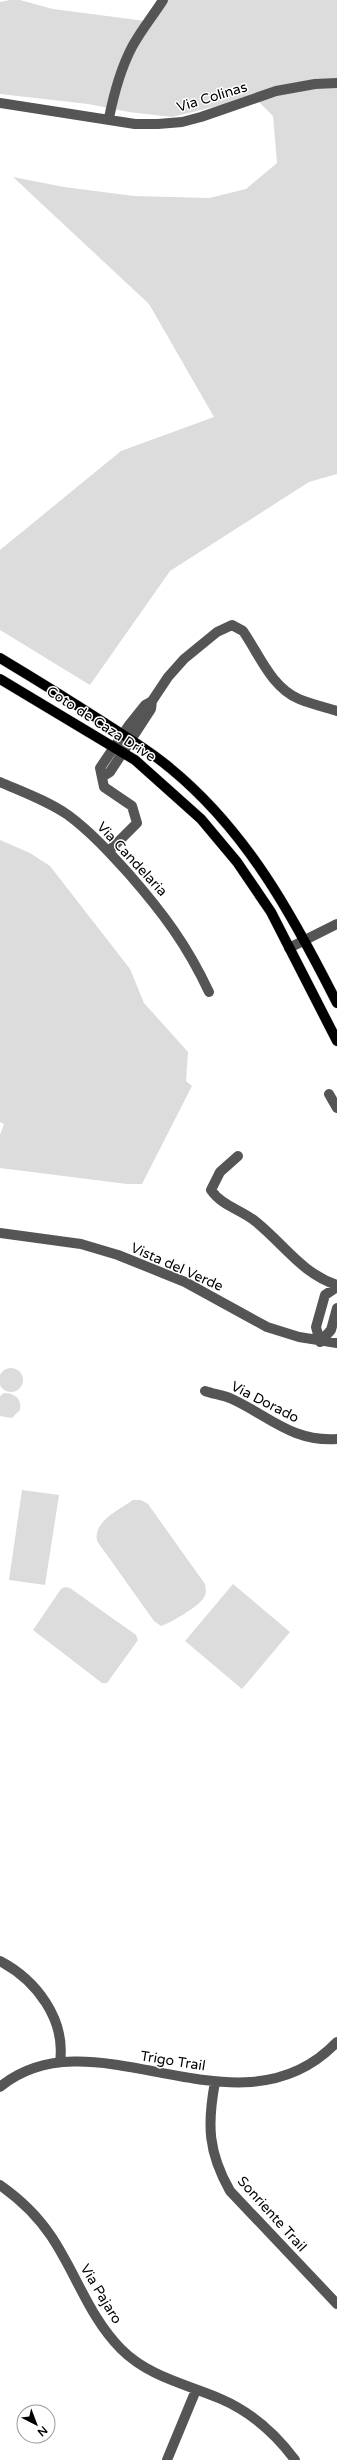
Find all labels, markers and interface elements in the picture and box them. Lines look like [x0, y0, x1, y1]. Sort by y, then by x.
street label: Via Colinas [175, 78, 249, 116]
street label: Coto de Caza Drive [43, 682, 159, 766]
street label: Via Candelaria [93, 818, 171, 900]
street label: Vista del Verde [128, 1239, 226, 1295]
street label: Via Dorado [228, 1378, 302, 1426]
street label: Trigo Trail [139, 2047, 207, 2075]
street label: Sonriente Trail [234, 2173, 310, 2255]
street label: Via Pajaro [77, 2261, 125, 2327]
north arrow [16, 2404, 56, 2444]
text: N [35, 2423, 50, 2439]

